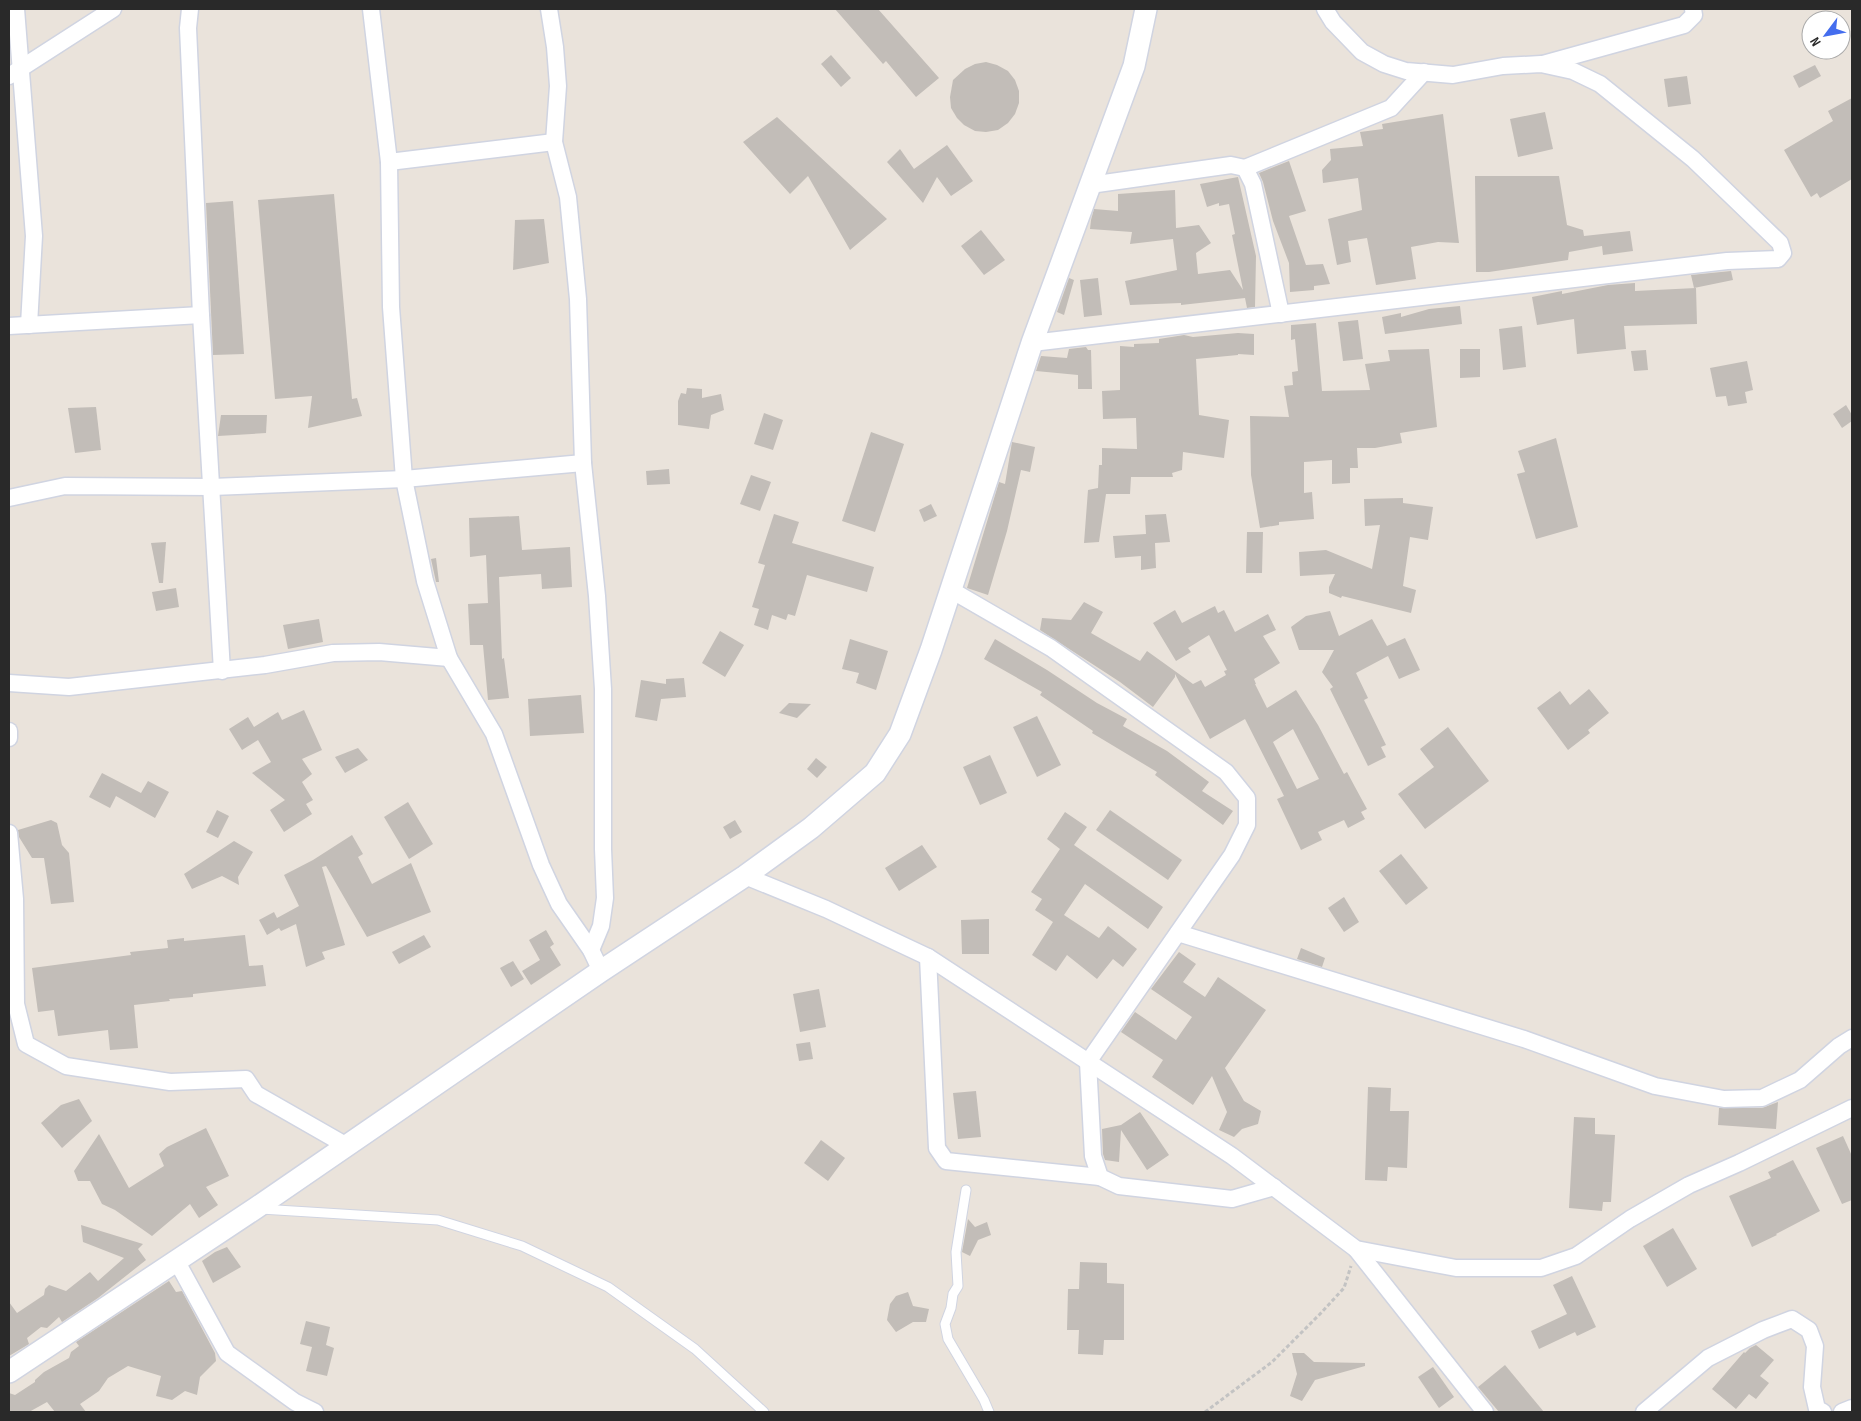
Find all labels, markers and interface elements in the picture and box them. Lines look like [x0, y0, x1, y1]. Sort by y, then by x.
north arrow [1801, 10, 1851, 60]
text: N [1806, 34, 1825, 49]

